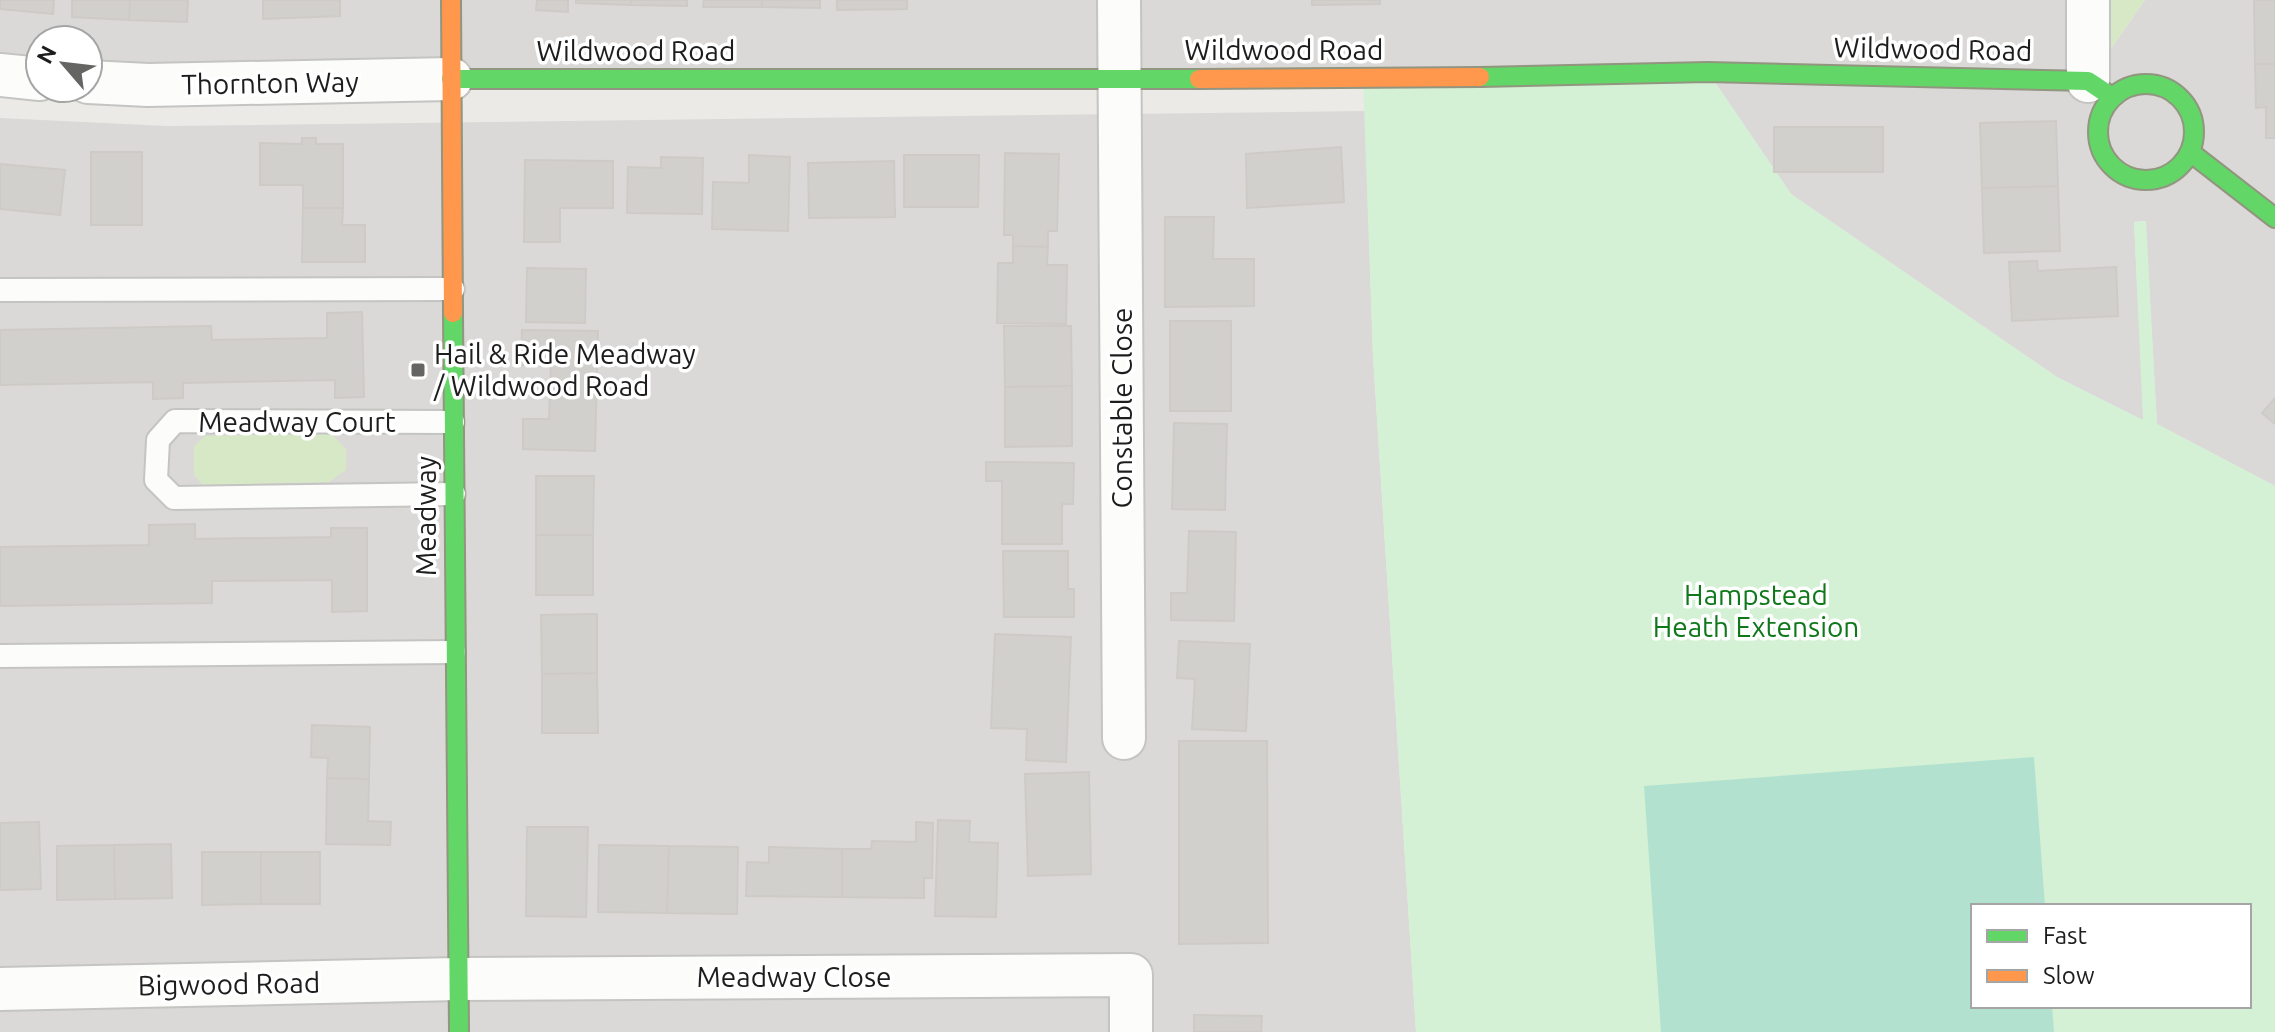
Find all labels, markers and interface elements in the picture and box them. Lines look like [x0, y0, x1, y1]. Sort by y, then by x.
north arrow [24, 24, 104, 104]
street label: Wildwood Road [1833, 31, 2033, 66]
street label: Wildwood Road [1185, 34, 1383, 65]
street label: Wildwood Road [537, 35, 735, 66]
text: N [31, 41, 61, 67]
street label: Thornton Way [181, 65, 359, 100]
street label: Constable Close [1106, 307, 1137, 509]
place label: Hail & Ride Meadway / Wildwood Road [433, 338, 696, 401]
marker: Hail & Ride Meadway / Wildwood Road [409, 361, 427, 379]
street label: Meadway Court [198, 406, 396, 437]
street label: Meadway [410, 456, 441, 576]
park label: Hampstead Heath Extension [1653, 579, 1859, 642]
legend [1971, 904, 2251, 1008]
text: Fast [2043, 922, 2087, 949]
street label: Meadway Close [696, 961, 892, 992]
text: Slow [2043, 962, 2095, 989]
street label: Bigwood Road [138, 966, 320, 1001]

